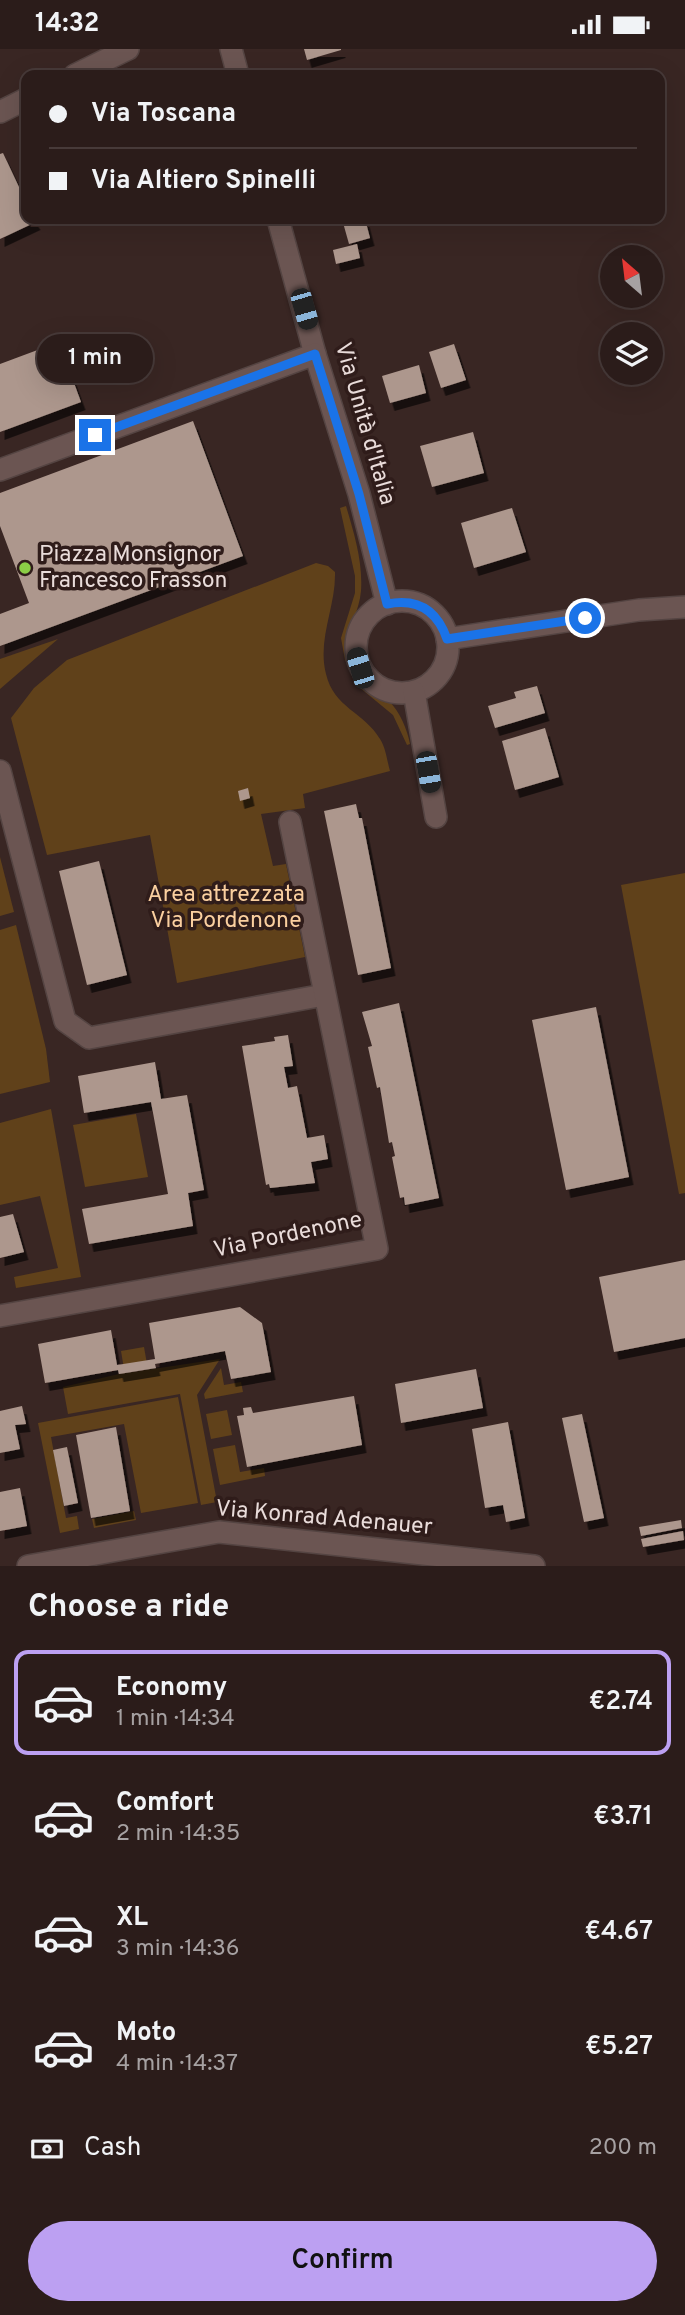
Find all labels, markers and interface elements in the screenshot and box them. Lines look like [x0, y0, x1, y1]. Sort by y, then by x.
text: 14:32 [35, 8, 99, 41]
text: Via Toscana [91, 98, 236, 131]
text: Via Altiero Spinelli [91, 165, 316, 198]
north arrow [600, 245, 663, 308]
map controls [600, 245, 663, 385]
car [289, 286, 320, 332]
button: layers [600, 322, 663, 385]
callout: 1 min [37, 333, 153, 383]
street label: Via Unità d'Italia [327, 339, 401, 509]
text: 1 min [68, 344, 122, 373]
route end [79, 419, 111, 451]
place label: Piazza Monsignor Francesco Frasson [39, 541, 227, 596]
marker: Piazza Monsignor Francesco Frasson [17, 560, 33, 576]
route start [569, 602, 601, 634]
car [344, 645, 377, 691]
car [415, 749, 442, 795]
park label: Area attrezzata Via Pordenone [147, 881, 305, 936]
street label: Via Pordenone [211, 1206, 365, 1266]
street label: Via Konrad Adenauer [214, 1495, 434, 1543]
text: Choose a ride [28, 1588, 229, 1628]
icon: car [32, 1671, 95, 1734]
text: Economy [116, 1672, 227, 1705]
text: €2.74 [589, 1686, 653, 1719]
text: 1 min · 14:34 [116, 1705, 235, 1734]
icon: car [32, 1786, 95, 1849]
text: Comfort [116, 1787, 214, 1820]
text: €3.71 [593, 1801, 653, 1834]
text: 2 min · 14:35 [116, 1820, 240, 1849]
icon: car [32, 1901, 95, 1964]
text: XL [116, 1902, 148, 1935]
text: €4.67 [585, 1916, 653, 1949]
text: 3 min · 14:36 [116, 1935, 240, 1964]
icon: car [32, 2016, 95, 2079]
text: Moto [116, 2017, 176, 2050]
text: €5.27 [585, 2031, 653, 2064]
text: 4 min · 14:37 [116, 2050, 238, 2079]
icon: cash [28, 2130, 66, 2168]
text: Cash [84, 2132, 141, 2165]
text: 200 m [589, 2134, 657, 2163]
button: Confirm [28, 2221, 657, 2301]

